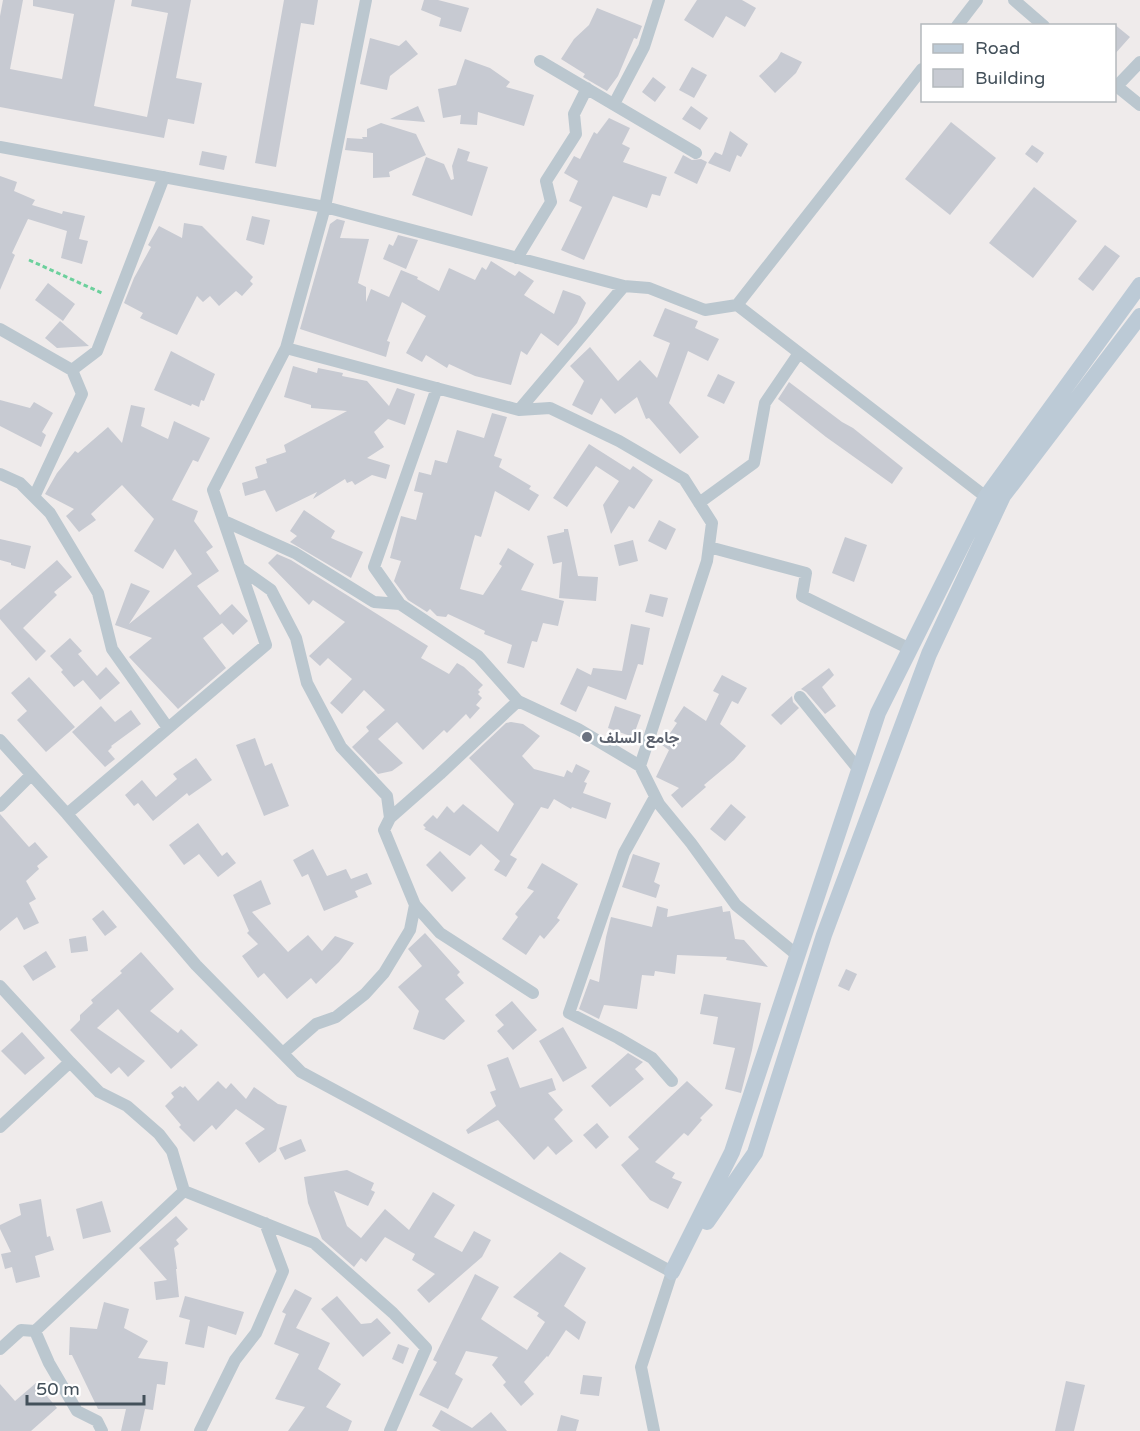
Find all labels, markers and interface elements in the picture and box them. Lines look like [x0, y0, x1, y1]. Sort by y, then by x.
legend [921, 24, 1116, 102]
text: Road [975, 37, 1020, 59]
text: Building [975, 67, 1045, 89]
place label: جامع السلف [599, 728, 680, 749]
marker: جامع السلف [580, 730, 594, 744]
scale bar [27, 1368, 144, 1406]
text: 50 m [36, 1378, 80, 1400]

